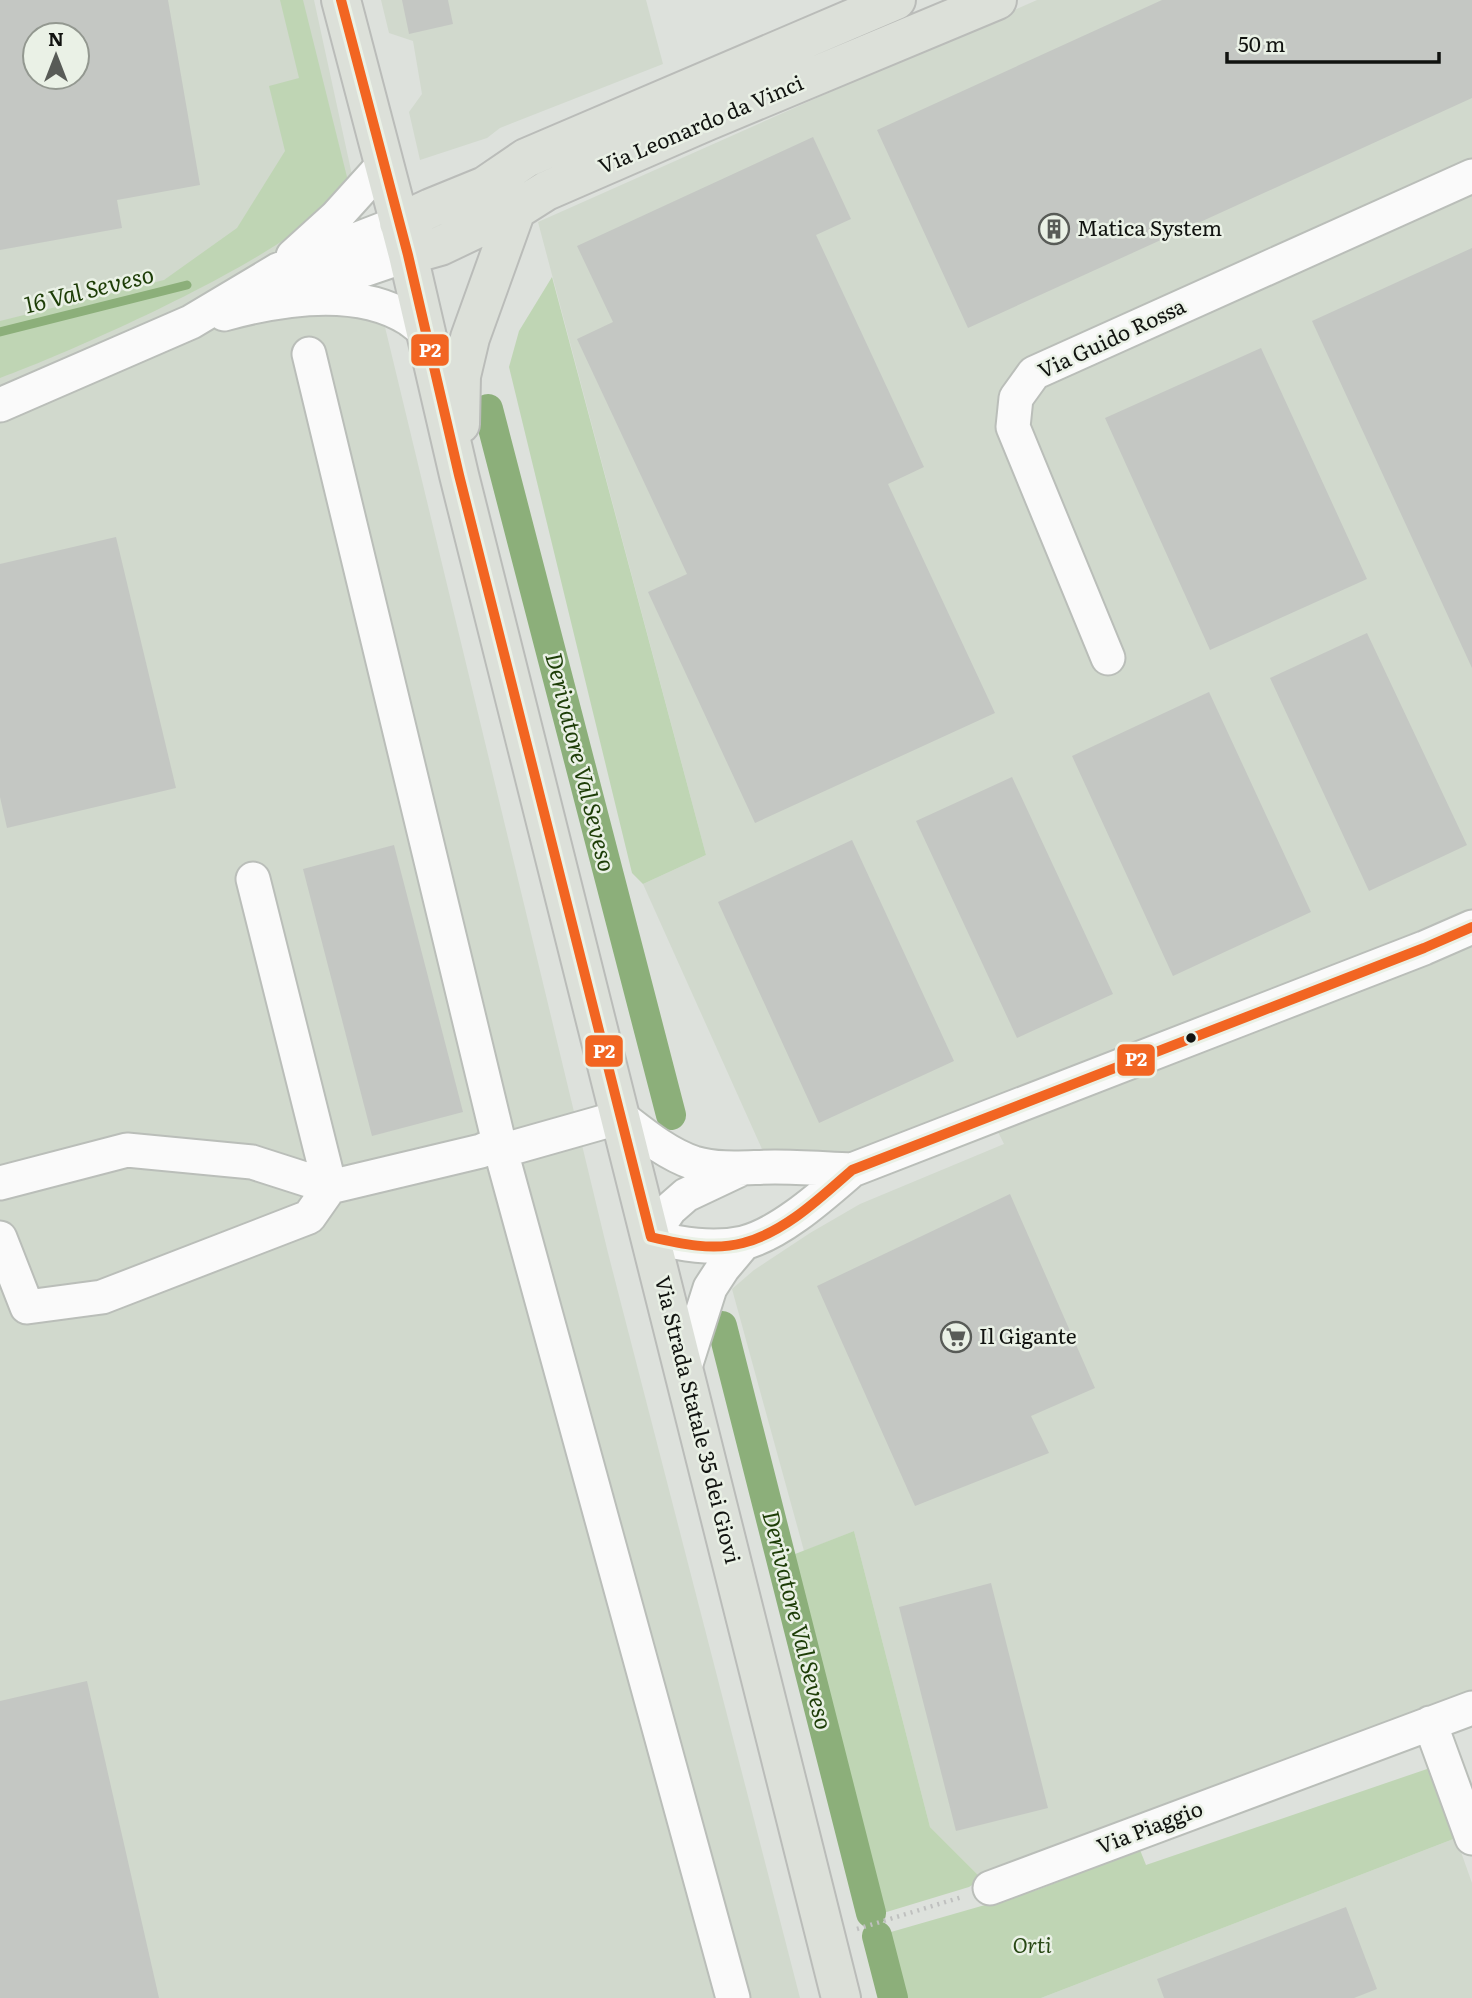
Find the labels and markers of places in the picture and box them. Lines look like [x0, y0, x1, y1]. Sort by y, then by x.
place label: Matica System [1077, 211, 1222, 242]
building icon: Matica System [1037, 212, 1071, 246]
unlabelled marker [1184, 1031, 1198, 1045]
place label: Il Gigante [979, 1319, 1077, 1350]
supermarket icon: Il Gigante [939, 1320, 973, 1354]

